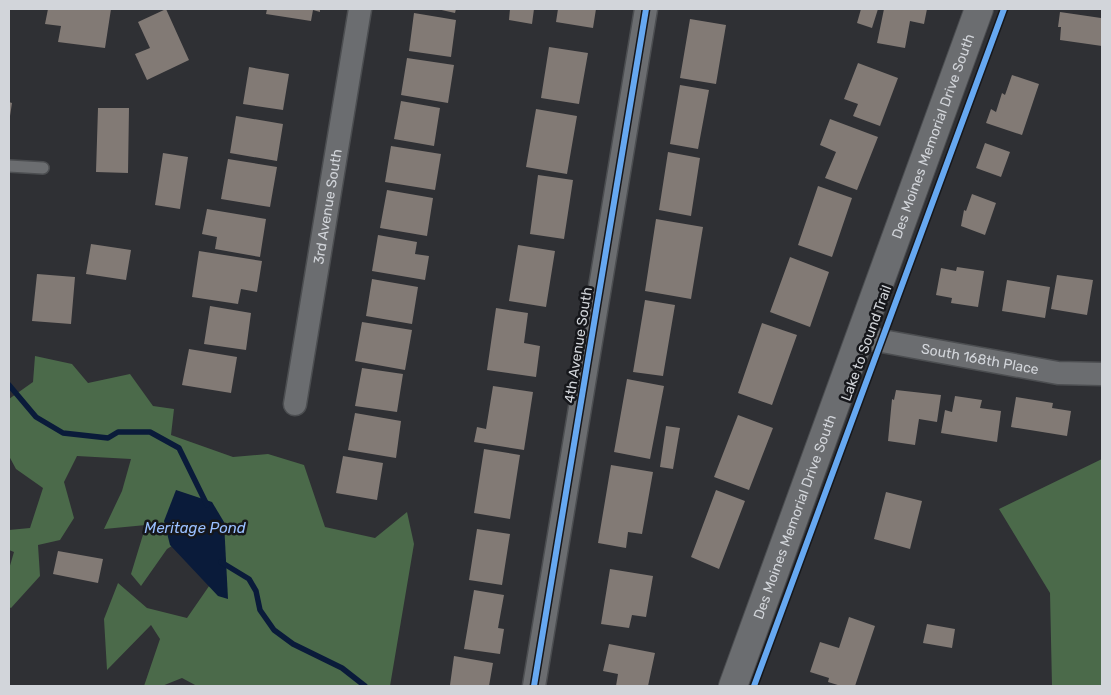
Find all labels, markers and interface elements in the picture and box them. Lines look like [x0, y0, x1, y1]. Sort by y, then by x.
street label: Des Moines Memorial Drive South [888, 32, 978, 241]
street label: 3rd Avenue South [310, 148, 346, 266]
street label: Lake to Sound Trail [838, 283, 895, 403]
street label: 4th Avenue South [561, 286, 596, 404]
street label: South 168th Place [920, 340, 1040, 378]
street label: Des Moines Memorial Drive South [750, 412, 840, 622]
water label: Meritage Pond [144, 519, 247, 537]

